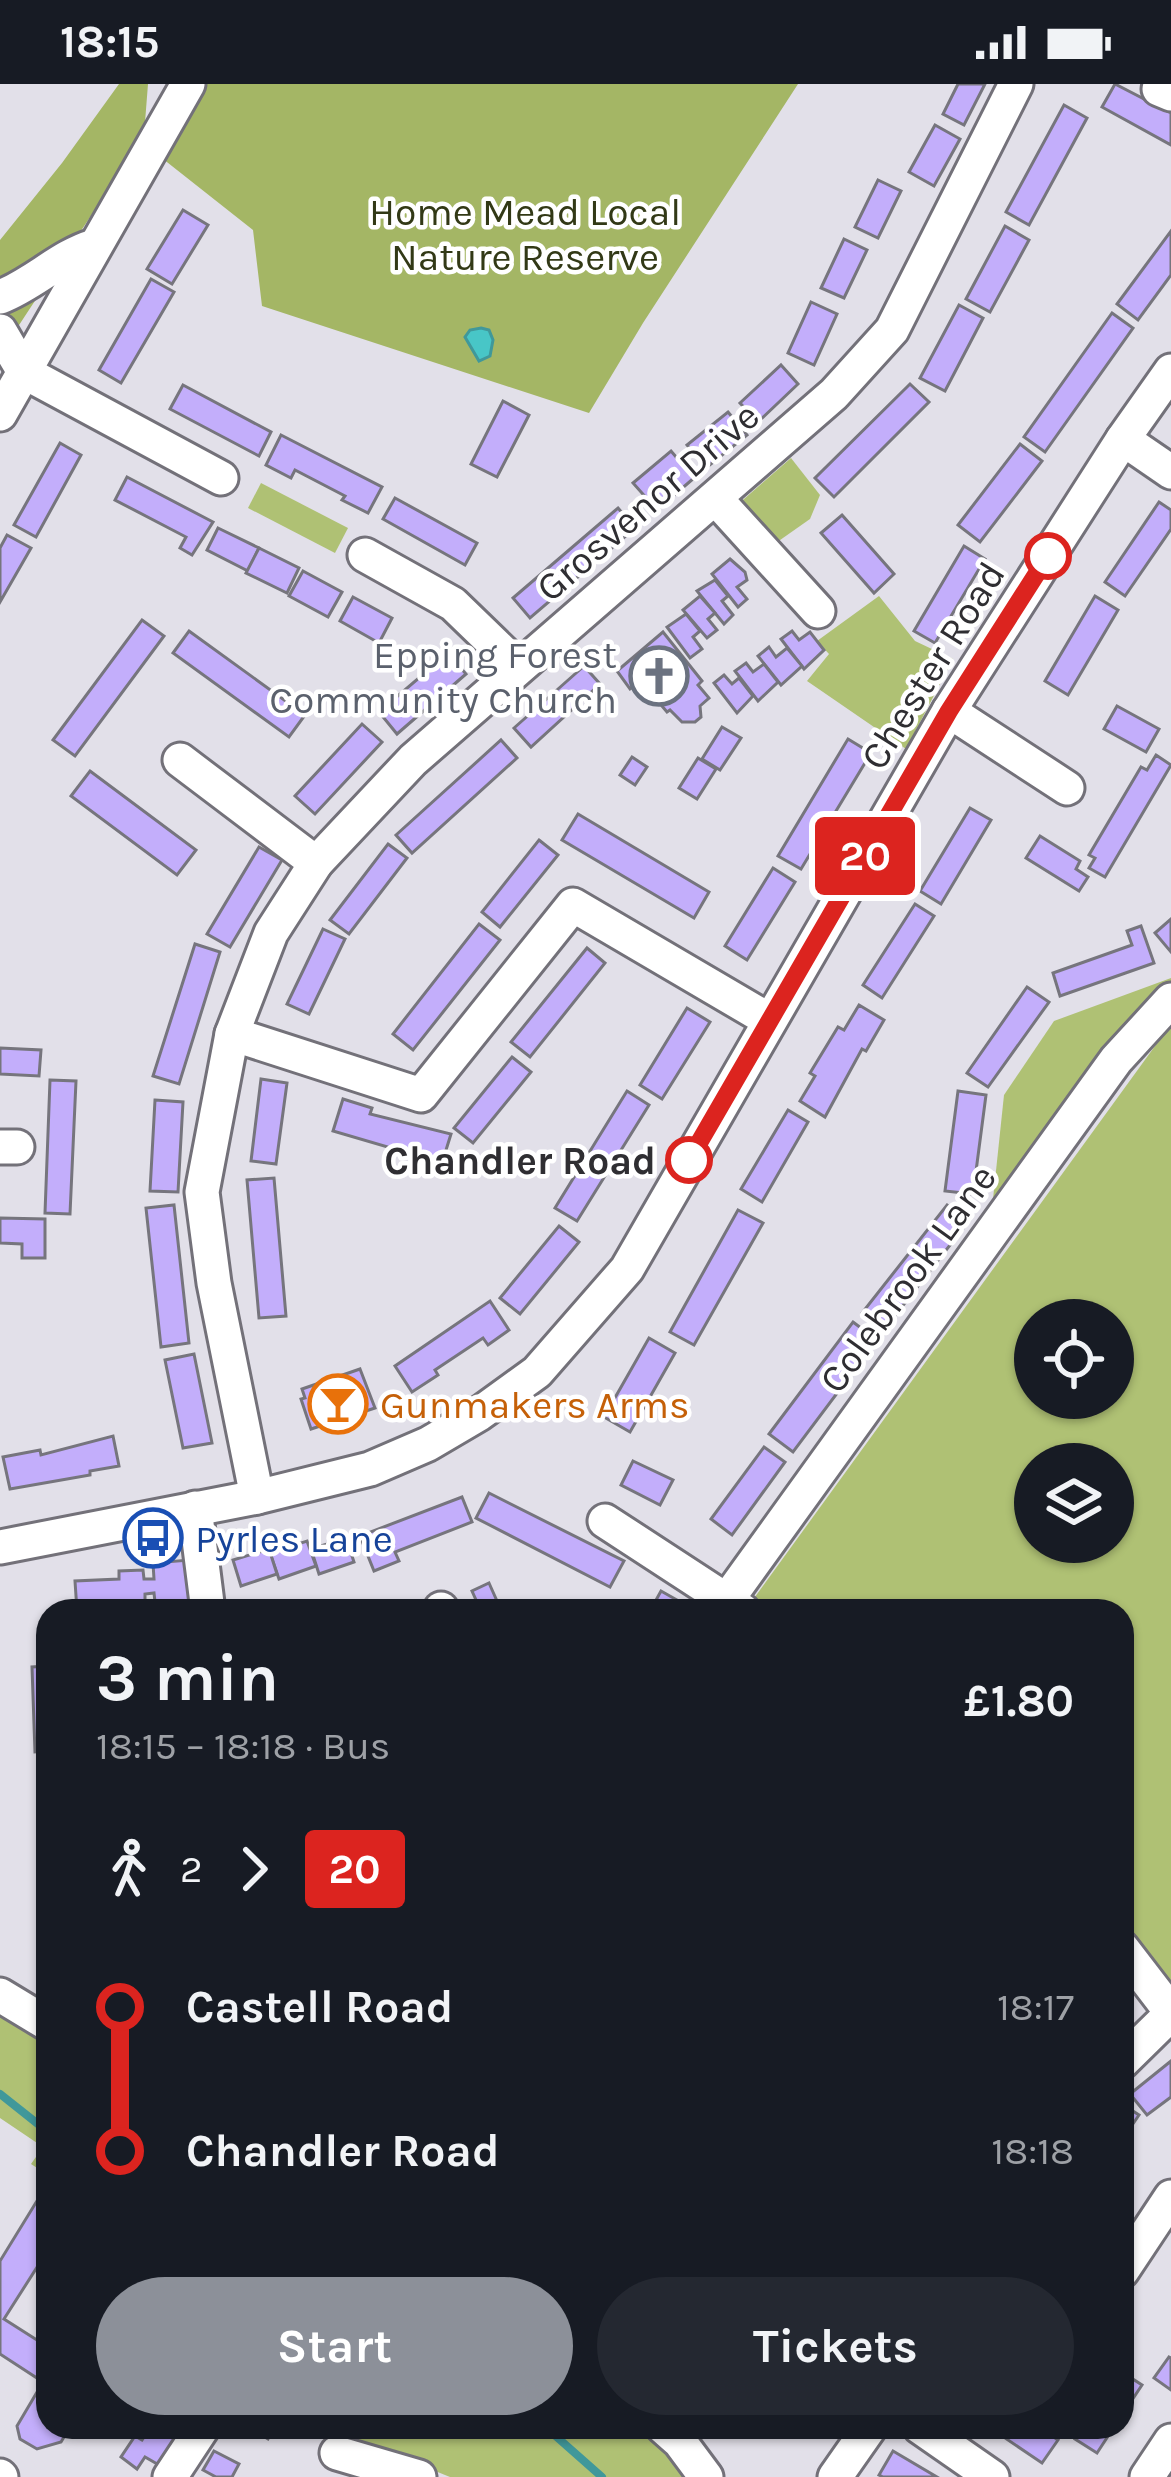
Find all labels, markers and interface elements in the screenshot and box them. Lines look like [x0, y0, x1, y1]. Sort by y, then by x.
text: 18:15 [60, 16, 160, 68]
park label: Home Mead Local Nature Reserve [369, 189, 681, 280]
street label: Grosvenor Drive [527, 393, 768, 611]
unlabelled marker [1026, 534, 1070, 578]
street label: Chester Road [851, 553, 1015, 778]
place label: Epping Forest Community Church [269, 632, 617, 723]
church icon: Epping Forest Community Church [628, 645, 690, 707]
line badge: 20 [811, 817, 919, 895]
text: 20 [839, 831, 891, 881]
place label: Chandler Road [384, 1138, 656, 1184]
marker: Chandler Road [667, 1138, 711, 1182]
street label: Colebrook Lane [810, 1156, 1006, 1402]
map controls [1014, 1299, 1134, 1563]
button: locate [1014, 1299, 1134, 1419]
bar icon: Gunmakers Arms [307, 1373, 369, 1435]
place label: Gunmakers Arms [380, 1382, 690, 1428]
button: layers [1014, 1443, 1134, 1563]
bus stop icon: Pyrles Lane [122, 1507, 184, 1569]
place label: Pyrles Lane [195, 1516, 393, 1562]
text: 3 min [96, 1639, 279, 1717]
text: £1.80 [964, 1675, 1074, 1727]
text: 18:15 – 18:18 · Bus [96, 1723, 390, 1769]
icon: walk [96, 1836, 162, 1902]
icon: forward [221, 1836, 287, 1902]
text: 20 [329, 1844, 381, 1894]
text: 2 [180, 1846, 203, 1892]
text: Castell Road [186, 1981, 453, 2033]
text: 18:17 [997, 1984, 1074, 2030]
text: Chandler Road [186, 2125, 500, 2177]
text: 18:18 [991, 2128, 1074, 2174]
button: Start [96, 2277, 573, 2415]
button: Tickets [597, 2277, 1074, 2415]

